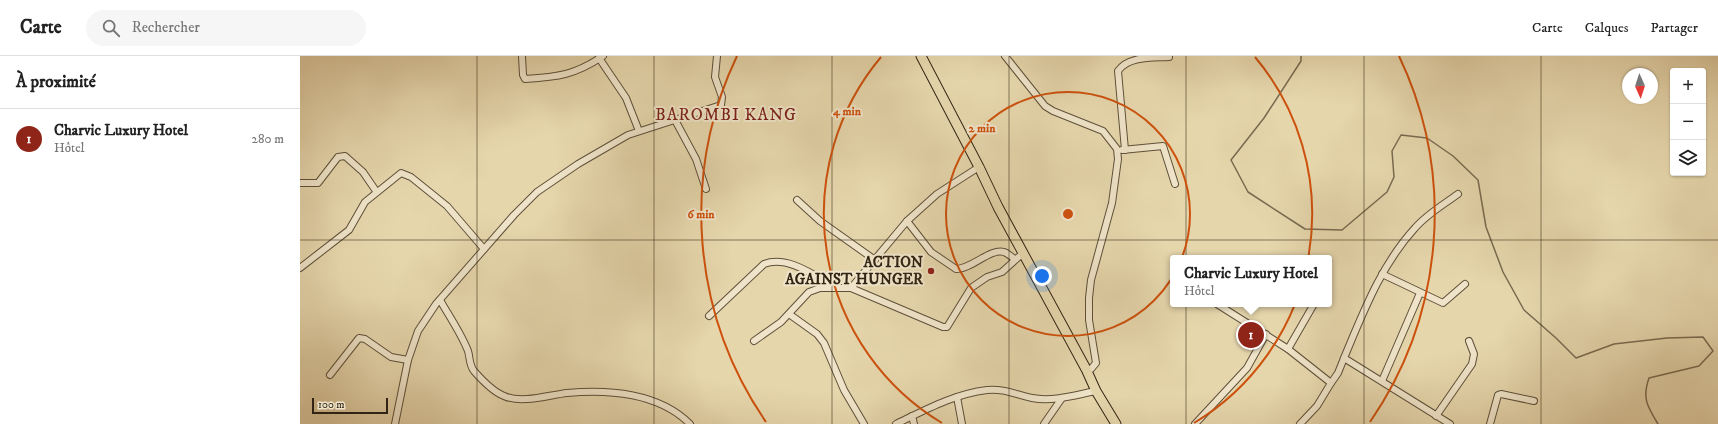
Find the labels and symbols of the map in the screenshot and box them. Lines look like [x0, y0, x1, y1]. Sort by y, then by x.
north arrow [1622, 68, 1658, 104]
district label: BAROMBI KANG [655, 104, 797, 126]
text: 4 min [832, 104, 862, 119]
text: 2 min [969, 121, 996, 136]
text: 6 min [687, 207, 715, 222]
centre of rings [1061, 207, 1075, 221]
place label: ACTION AGAINST HUNGER [784, 253, 924, 289]
marker: ACTION AGAINST HUNGER [926, 266, 936, 276]
your location [1032, 266, 1052, 286]
pin: 1 [1238, 320, 1264, 350]
scale bar [312, 396, 388, 415]

